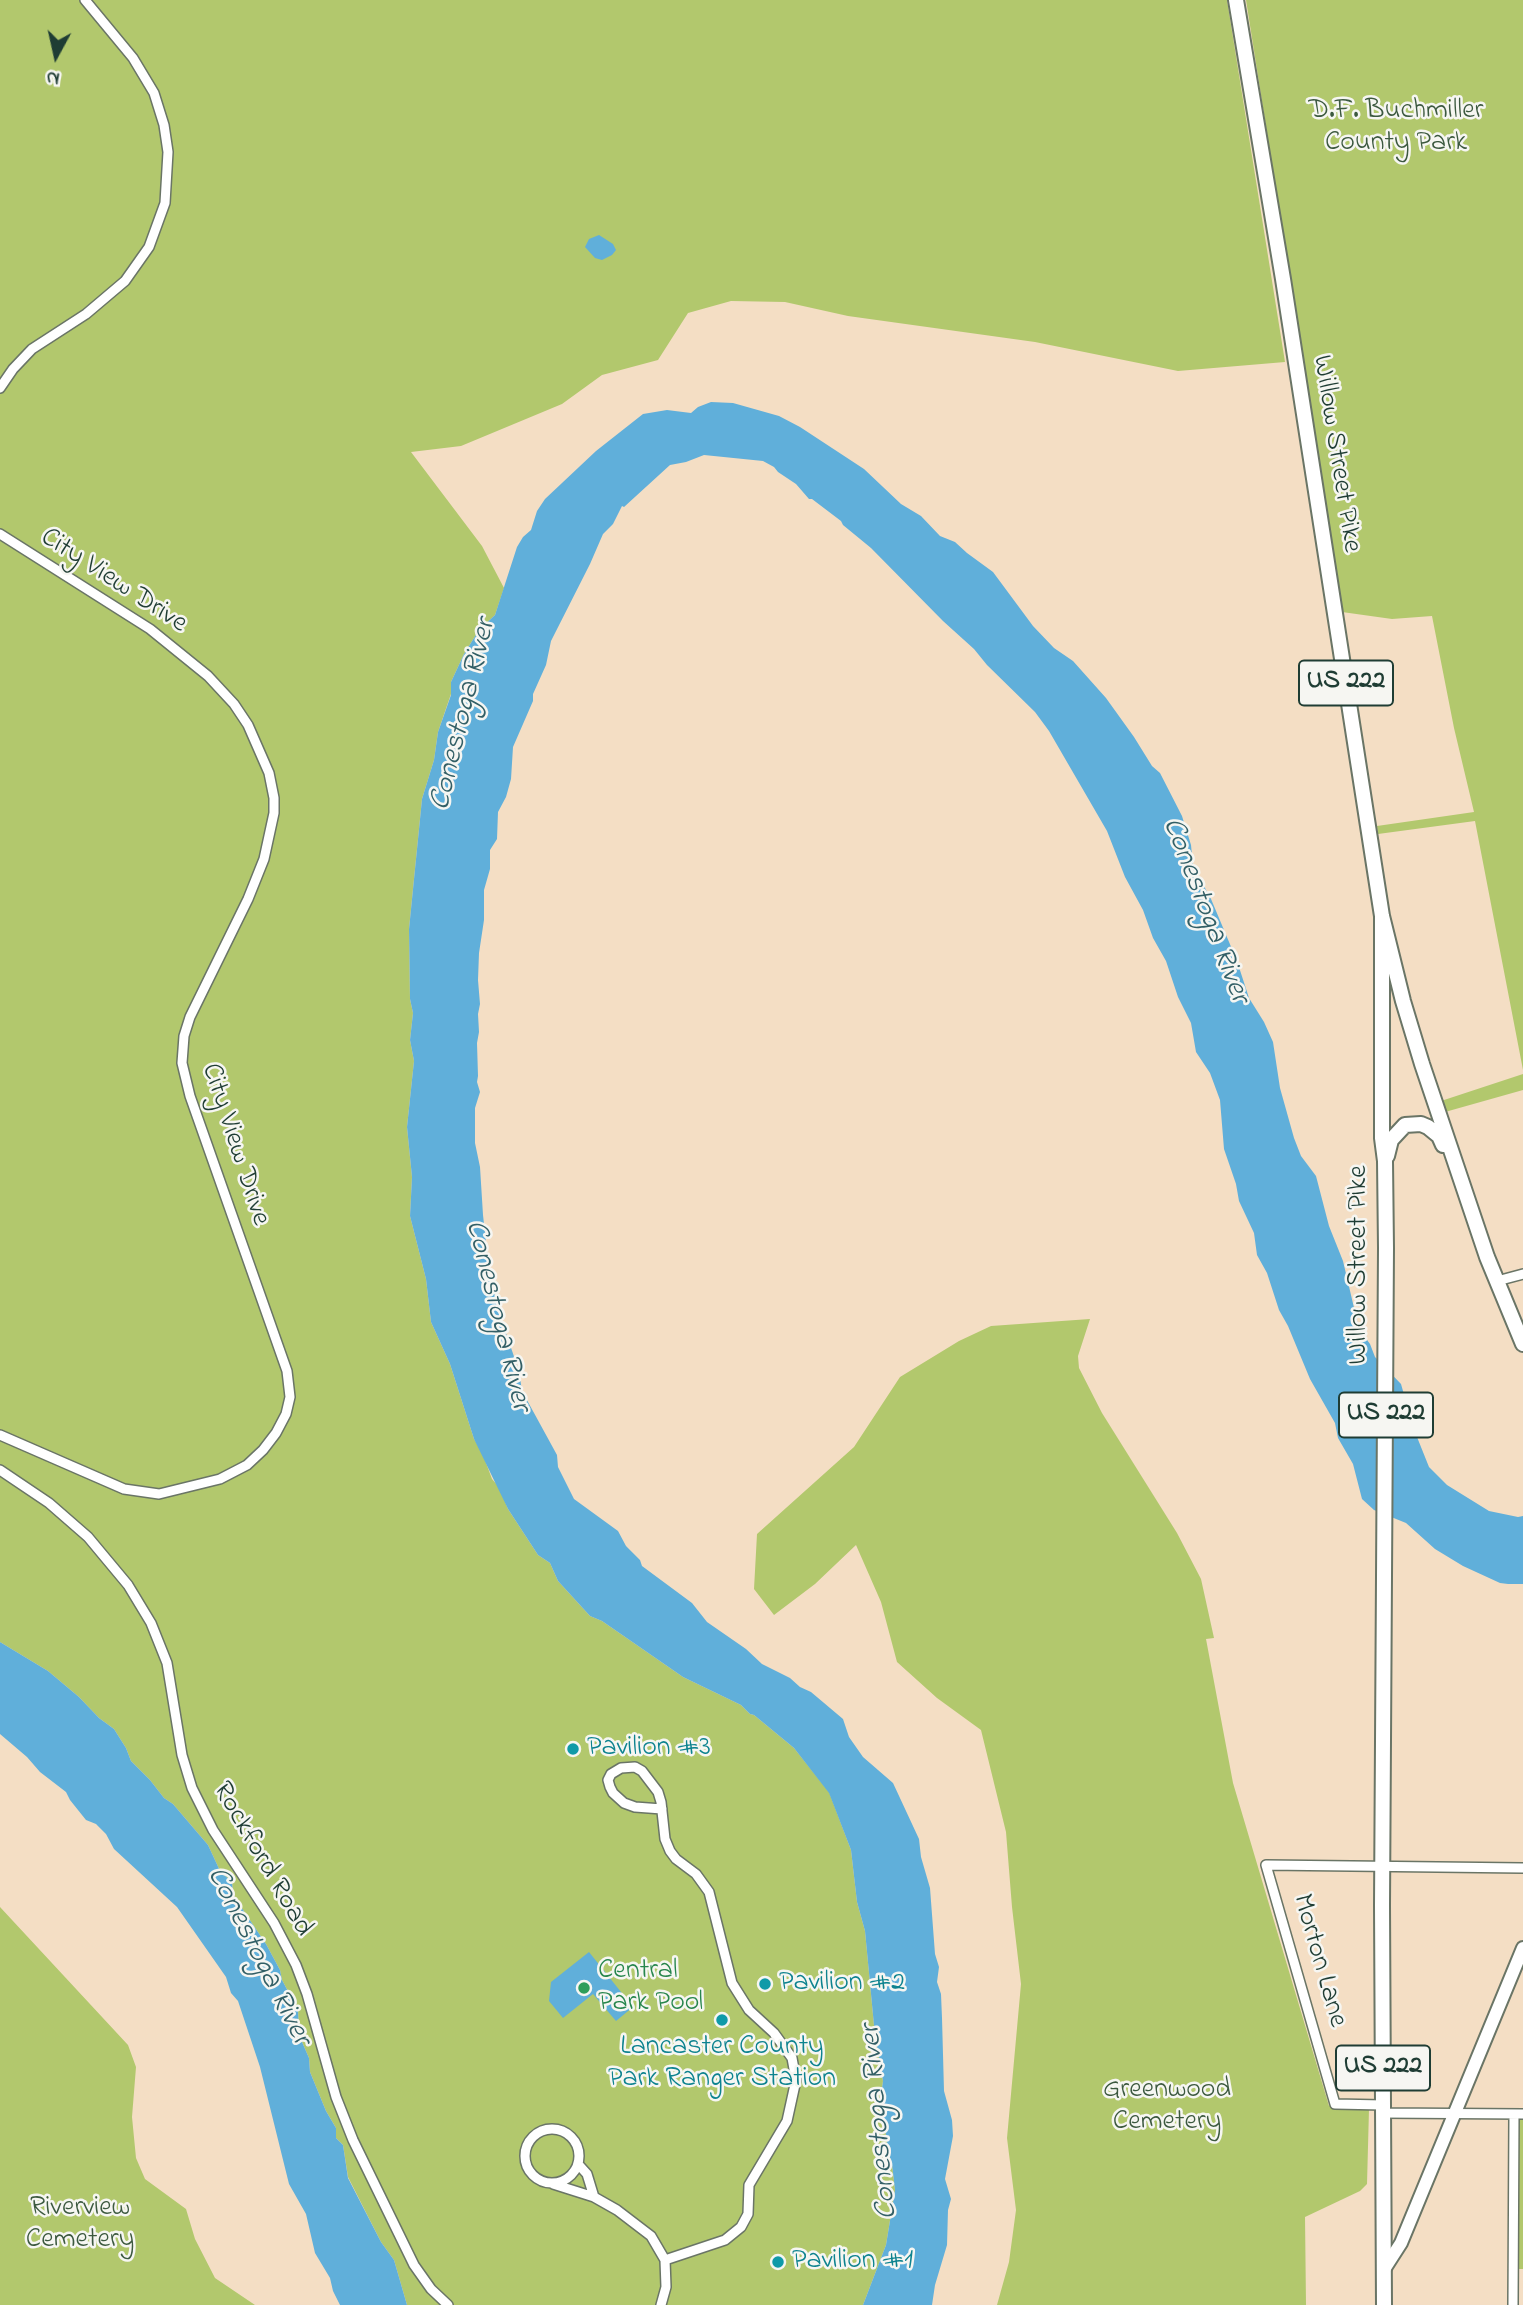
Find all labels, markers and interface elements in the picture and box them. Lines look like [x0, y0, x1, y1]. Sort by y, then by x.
north arrow [21, 21, 91, 91]
text: N [45, 63, 61, 92]
park label: D.F. Buchmiller County Park [1308, 95, 1484, 161]
street label: Willow Street Pike [1303, 353, 1367, 555]
street label: City View Drive [33, 522, 193, 642]
water label: Conestoga River [424, 616, 506, 814]
road number: US 222 [1299, 660, 1393, 706]
water label: Conestoga River [1152, 813, 1256, 1009]
street label: City View Drive [192, 1060, 276, 1230]
street label: Willow Street Pike [1343, 1165, 1377, 1365]
water label: Conestoga River [455, 1217, 537, 1415]
road number: US 222 [1339, 1392, 1433, 1438]
place label: Pavilion #3 [587, 1732, 711, 1766]
marker: Pavilion #3 [565, 1741, 581, 1757]
street label: Rockford Road [203, 1777, 319, 1943]
water label: Conestoga River [197, 1862, 317, 2052]
street label: Morton Lane [1283, 1891, 1353, 2031]
place label: Central Park Pool [598, 1955, 703, 2021]
place label: Pavilion #2 [779, 1967, 905, 2001]
marker: Pavilion #2 [757, 1976, 773, 1992]
marker: Central Park Pool [576, 1980, 592, 1996]
marker: Lancaster County Park Ranger Station [714, 2012, 730, 2028]
water label: Conestoga River [855, 2023, 907, 2221]
place label: Lancaster County Park Ranger Station [608, 2031, 836, 2097]
road number: US 222 [1336, 2046, 1430, 2090]
park label: Greenwood Cemetery [1103, 2074, 1231, 2140]
park label: Riverview Cemetery [26, 2192, 134, 2258]
place label: Pavilion #1 [792, 2245, 913, 2279]
marker: Pavilion #1 [770, 2254, 786, 2270]

